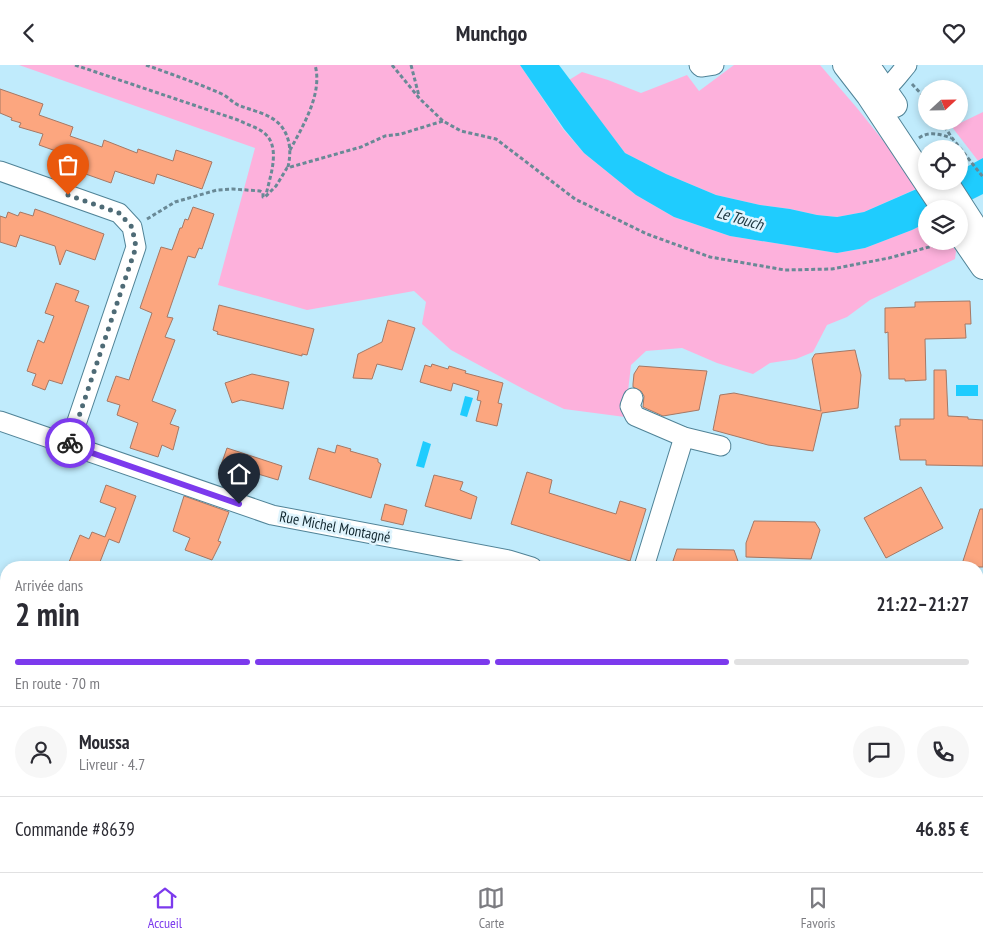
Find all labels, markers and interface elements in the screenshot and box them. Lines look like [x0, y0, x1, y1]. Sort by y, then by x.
icon: back [15, 19, 43, 47]
text: Munchgo [456, 19, 527, 47]
icon: heart [940, 19, 968, 47]
north arrow [918, 80, 968, 130]
map controls [918, 80, 968, 250]
button: locate [918, 140, 968, 190]
pin [47, 144, 89, 195]
icon: bag [54, 151, 82, 179]
button: layers [918, 200, 968, 250]
water label: Le Touch [714, 202, 767, 234]
courier [45, 418, 95, 468]
icon: bike [56, 429, 84, 457]
pin [218, 453, 260, 504]
icon: home [225, 460, 253, 488]
street label: Rue Michel Montagné [278, 506, 392, 547]
text: Arrivée dans [15, 575, 83, 595]
text: 21:22–21:27 [876, 592, 969, 616]
text: 2 min [15, 593, 80, 635]
text: En route · 70 m [15, 673, 100, 693]
button: person [15, 726, 67, 778]
button: chat [853, 726, 905, 778]
button: phone [917, 726, 969, 778]
text: Moussa [79, 730, 130, 754]
text: Livreur · 4.7 [79, 754, 145, 774]
text: Commande #8639 [15, 817, 135, 841]
text: 46.85 € [916, 817, 969, 841]
tab: Accueil [148, 884, 182, 932]
tab: Carte [477, 884, 505, 932]
tab: Favoris [801, 884, 835, 932]

